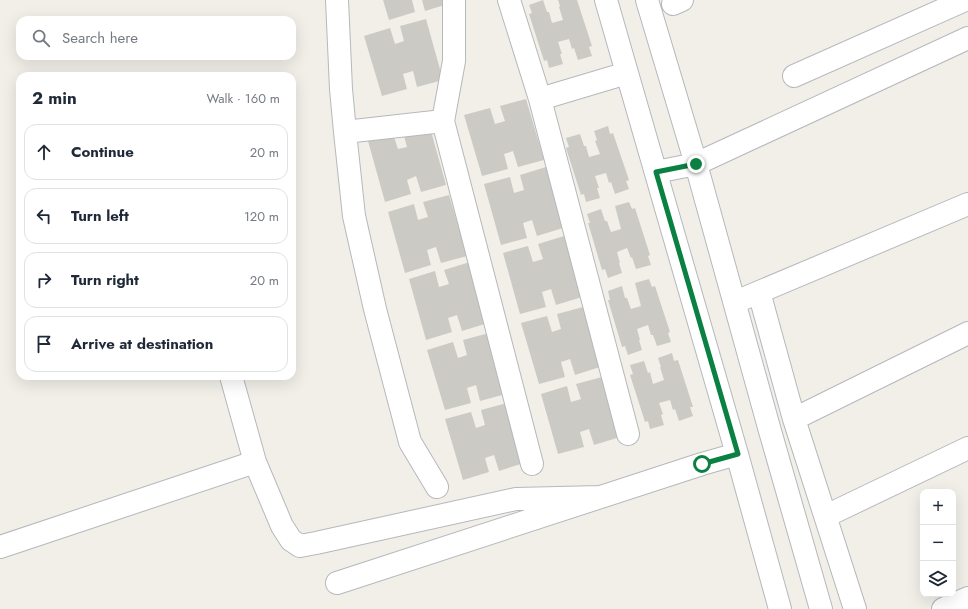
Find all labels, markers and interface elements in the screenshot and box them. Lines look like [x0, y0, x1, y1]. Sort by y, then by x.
search box [16, 16, 296, 60]
icon: search [30, 27, 52, 49]
text: Search here [62, 27, 138, 49]
text: 2 min [32, 86, 77, 110]
text: Walk · 160 m [207, 89, 280, 108]
icon: ahead [33, 141, 55, 163]
text: Continue [71, 141, 134, 163]
text: 20 m [250, 143, 279, 162]
route end [687, 155, 705, 173]
icon: left [33, 205, 55, 227]
text: Turn left [71, 205, 129, 227]
text: 120 m [244, 207, 279, 226]
icon: right [33, 269, 55, 291]
text: Turn right [71, 269, 139, 291]
text: 20 m [250, 271, 279, 290]
icon: arrive [33, 333, 55, 355]
text: Arrive at destination [71, 333, 213, 355]
route start [693, 455, 711, 473]
map controls [920, 489, 956, 597]
button: + [920, 489, 956, 525]
button: − [920, 525, 956, 561]
button: layers [920, 561, 956, 597]

